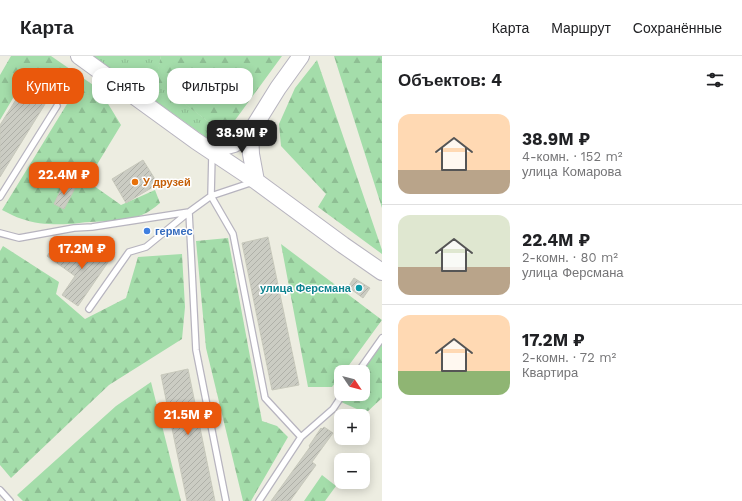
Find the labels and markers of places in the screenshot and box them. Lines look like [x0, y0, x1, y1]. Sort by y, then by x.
pin: 38.9M ₽ [205, 120, 279, 154]
pin: 22.4M ₽ [27, 162, 101, 196]
place label: У друзей [143, 176, 191, 189]
marker: У друзей [130, 177, 140, 187]
place label: гермес [155, 225, 193, 238]
marker: гермес [142, 226, 152, 236]
pin: 17.2M ₽ [45, 236, 119, 270]
place label: улица Ферсмана [260, 282, 352, 295]
marker: улица Ферсмана [354, 283, 364, 293]
pin: 21.5M ₽ [151, 402, 225, 436]

